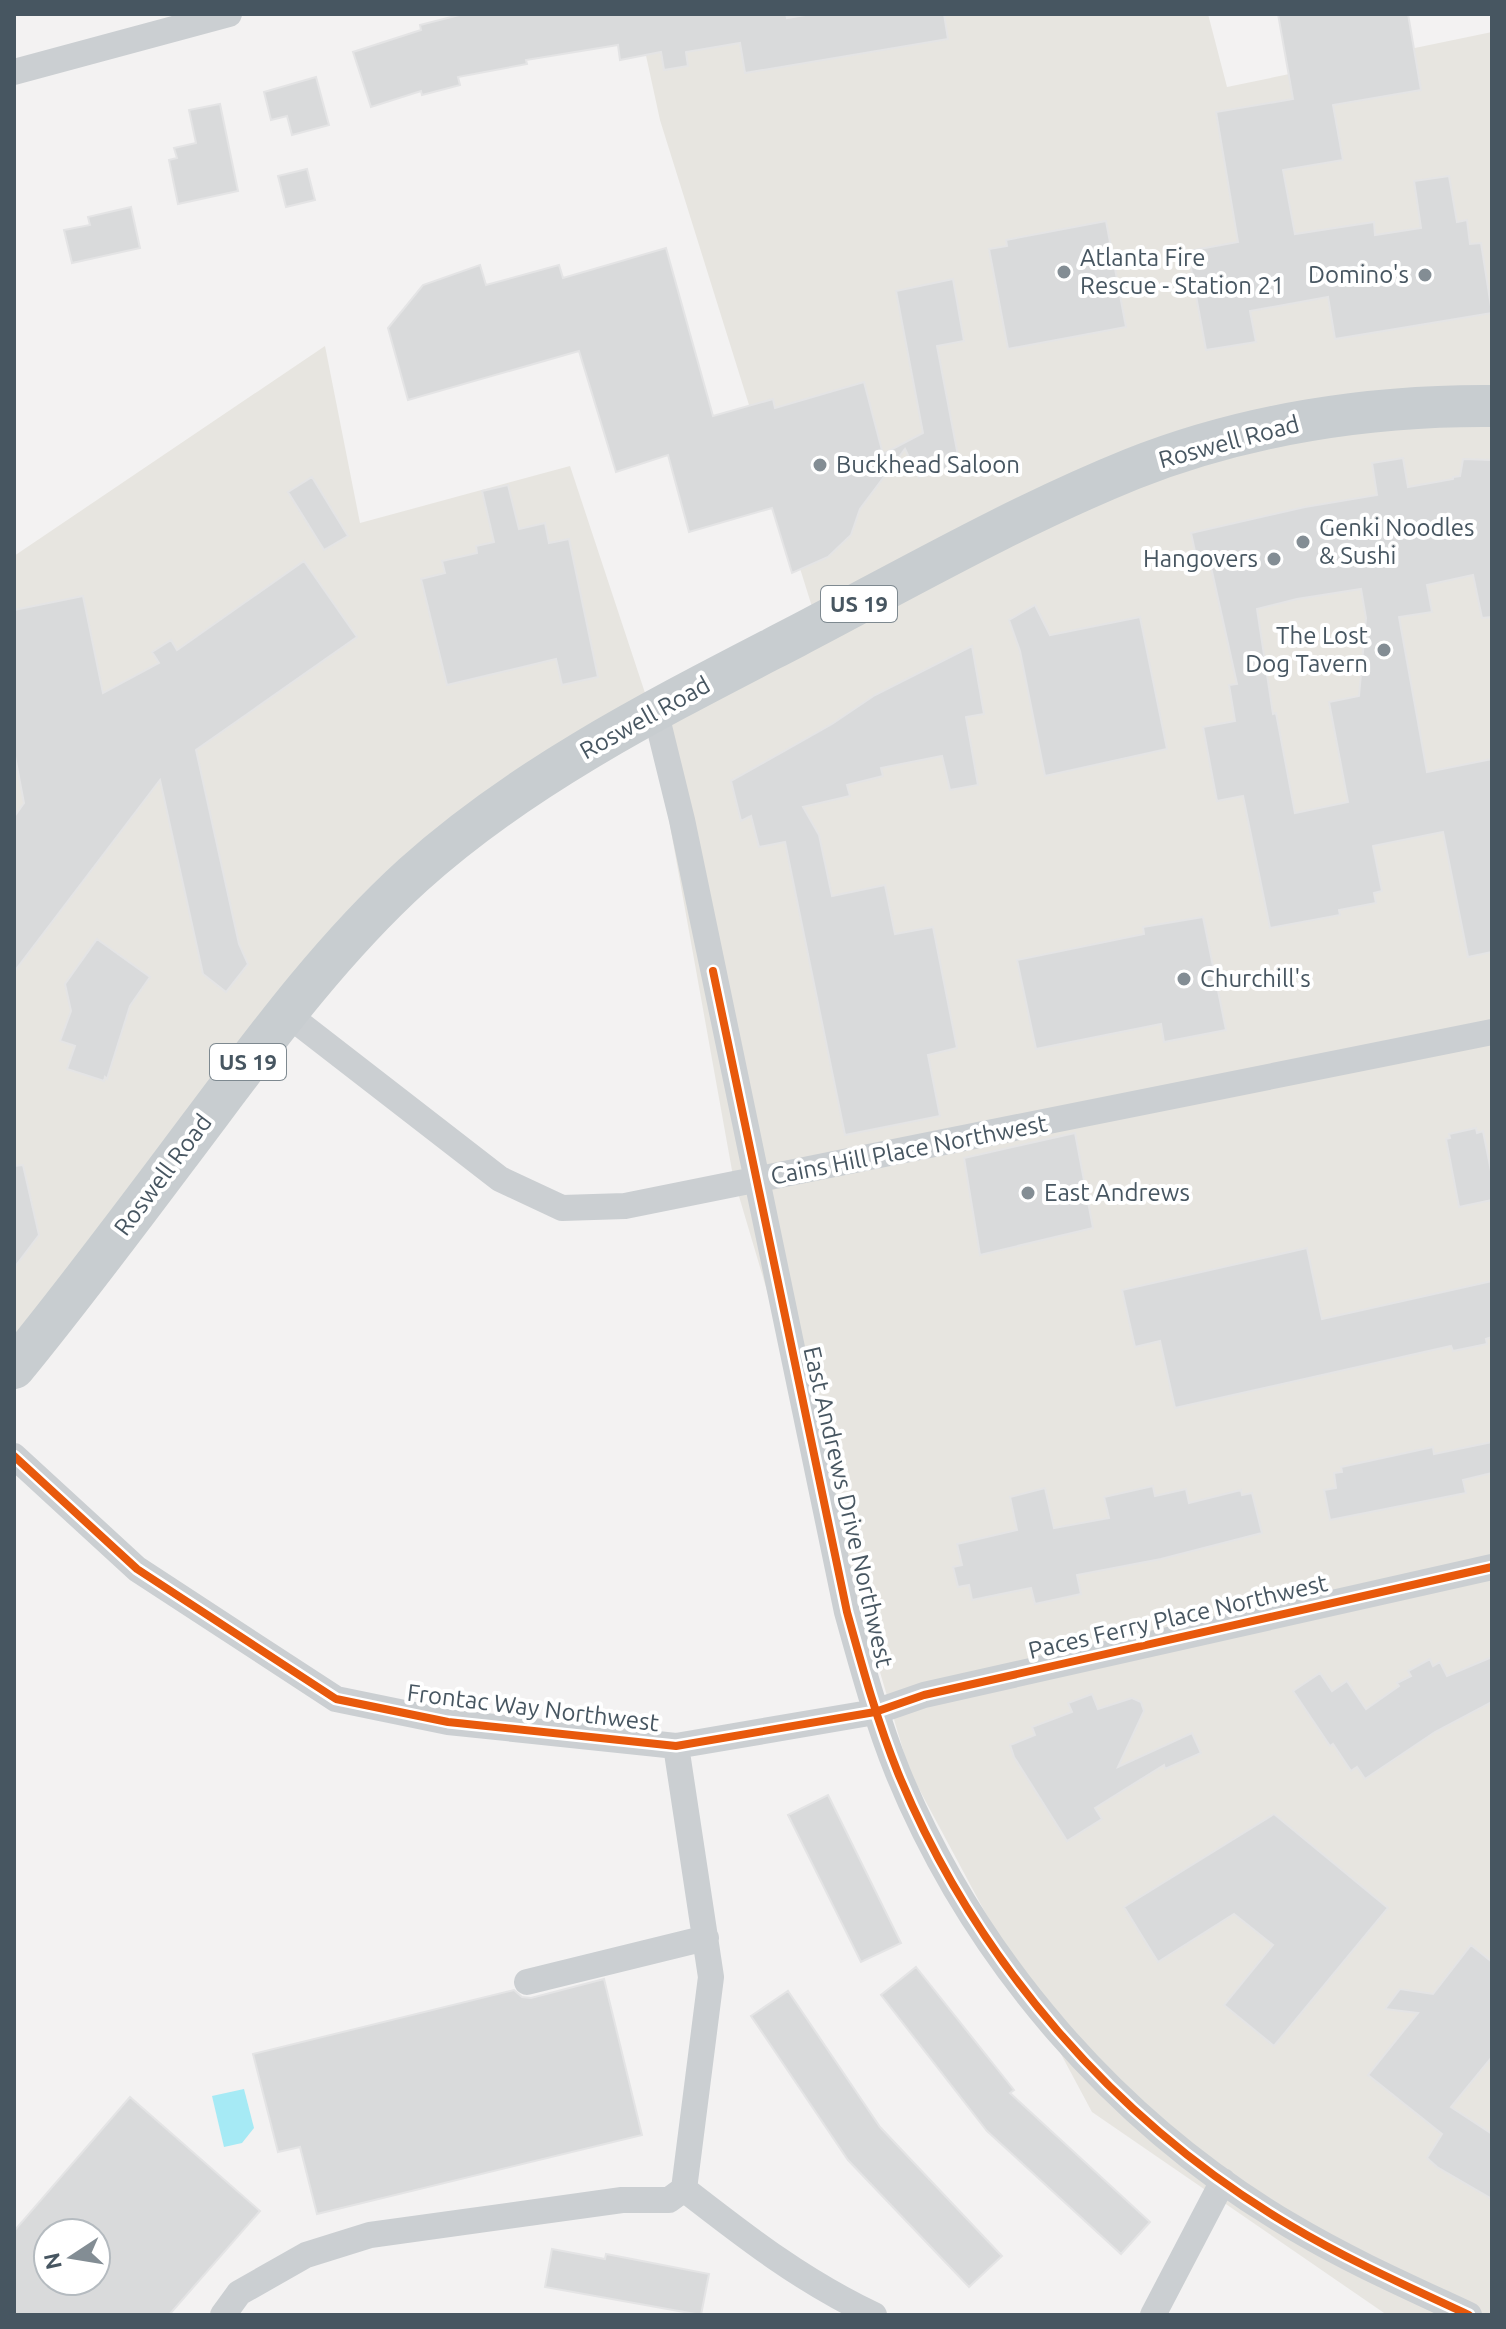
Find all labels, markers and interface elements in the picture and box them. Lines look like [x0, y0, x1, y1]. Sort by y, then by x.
place label: Atlanta Fire Rescue - Station 21 [1080, 244, 1284, 299]
place label: Domino's [1308, 261, 1409, 288]
marker: Atlanta Fire Rescue - Station 21 [1055, 263, 1073, 281]
marker: Domino's [1416, 266, 1434, 284]
street label: Roswell Road [1156, 410, 1302, 473]
place label: Buckhead Saloon [836, 451, 1020, 478]
marker: Buckhead Saloon [811, 456, 829, 474]
place label: Genki Noodles & Sushi [1319, 514, 1475, 569]
marker: Genki Noodles & Sushi [1294, 533, 1312, 551]
place label: Hangovers [1143, 545, 1258, 572]
marker: Hangovers [1265, 550, 1283, 568]
road number: US 19 [821, 586, 897, 622]
place label: The Lost Dog Tavern [1245, 622, 1369, 677]
marker: The Lost Dog Tavern [1375, 641, 1393, 659]
street label: Roswell Road [575, 671, 715, 764]
place label: Churchill's [1200, 965, 1311, 992]
marker: Churchill's [1175, 970, 1193, 988]
road number: US 19 [210, 1044, 286, 1080]
street label: Roswell Road [108, 1109, 217, 1241]
street label: Cains Hill Place Northwest [768, 1109, 1050, 1190]
place label: East Andrews [1044, 1179, 1190, 1206]
marker: East Andrews [1019, 1184, 1037, 1202]
street label: East Andrews Drive Northwest [798, 1344, 899, 1671]
street label: Paces Ferry Place Northwest [1026, 1569, 1331, 1664]
street label: Frontac Way Northwest [406, 1679, 661, 1736]
north arrow [32, 2217, 112, 2297]
text: N [38, 2251, 66, 2272]

